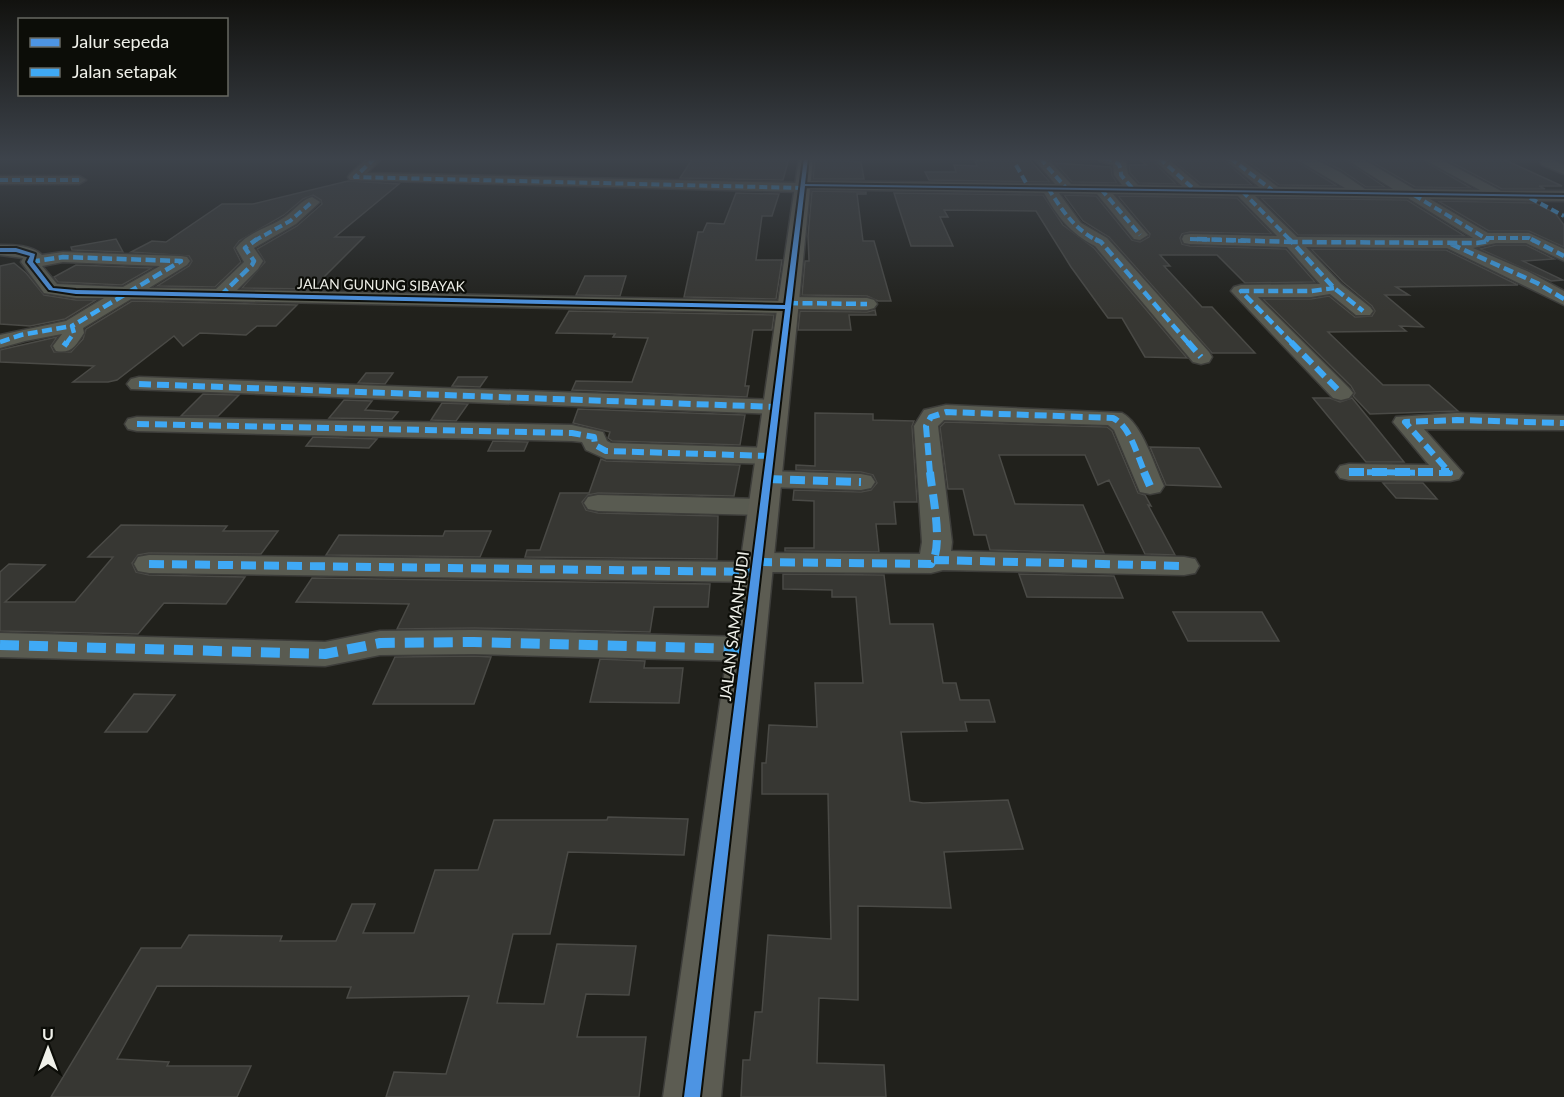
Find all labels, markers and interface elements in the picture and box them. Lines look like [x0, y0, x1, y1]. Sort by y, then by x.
legend [18, 18, 228, 96]
text: Jalur sepeda [72, 30, 169, 52]
text: Jalan setapak [72, 60, 178, 82]
street label: JALAN GUNUNG SIBAYAK [297, 275, 466, 294]
street label: JALAN SAMANHUDI [715, 550, 752, 702]
north arrow [18, 1019, 78, 1079]
text: U [42, 1024, 54, 1043]

